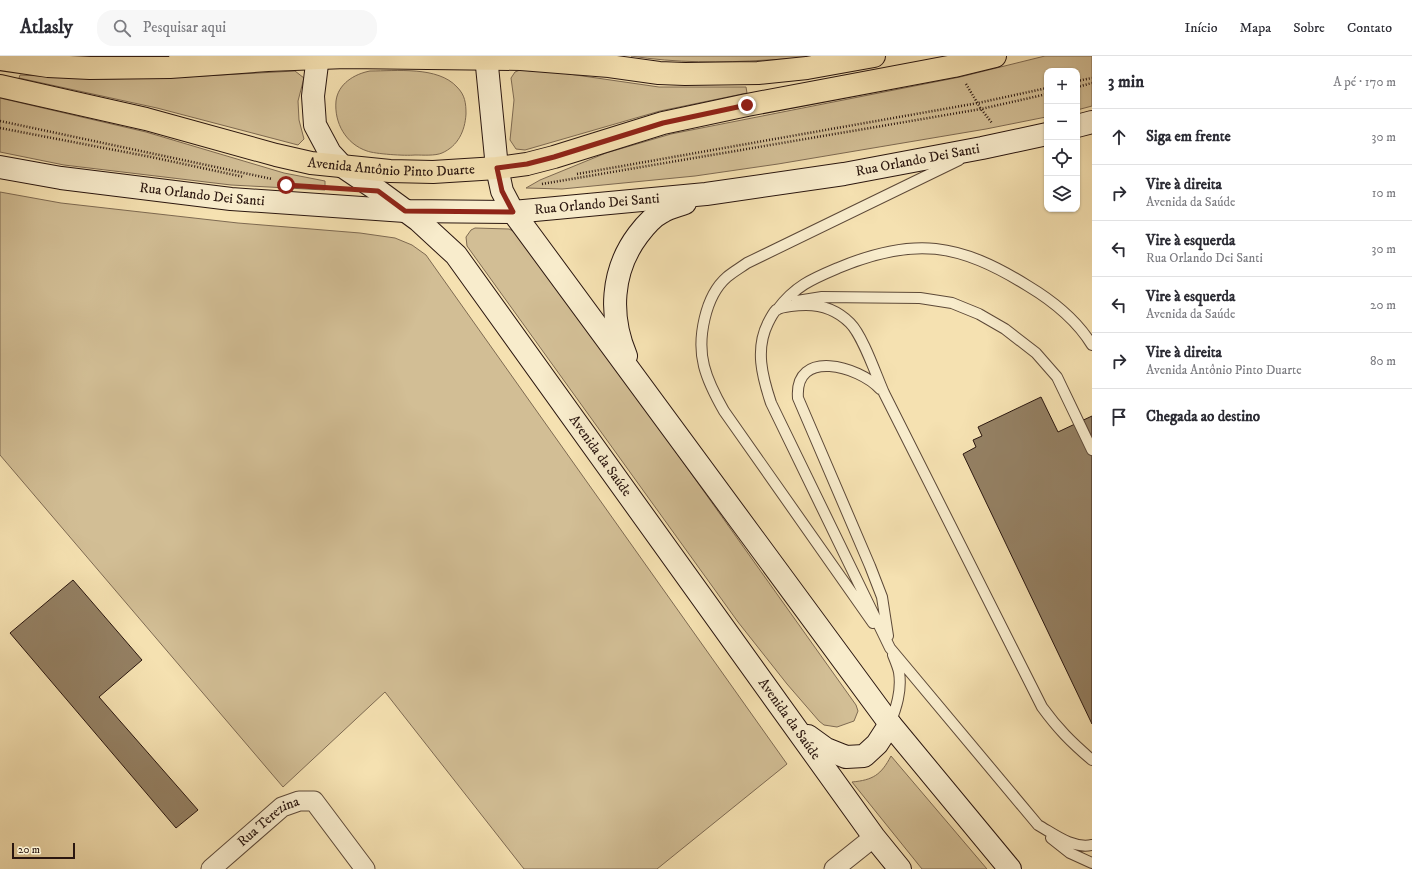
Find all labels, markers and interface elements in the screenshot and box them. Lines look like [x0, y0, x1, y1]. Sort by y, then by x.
search box [97, 10, 377, 46]
text: Atlasly [20, 16, 73, 39]
icon: search [111, 17, 133, 39]
text: Pesquisar aqui [143, 18, 226, 37]
text: Início [1184, 19, 1218, 37]
text: Mapa [1240, 19, 1271, 37]
text: Sobre [1293, 19, 1325, 37]
text: Contato [1347, 19, 1392, 37]
map controls [1044, 68, 1080, 212]
button: + [1044, 68, 1080, 104]
text: 3 min [1108, 71, 1144, 93]
text: A pé · 170 m [1333, 74, 1396, 90]
route end [738, 96, 756, 114]
button: − [1044, 104, 1080, 140]
icon: ahead [1108, 126, 1130, 148]
text: Siga em frente [1146, 127, 1231, 146]
text: 30 m [1372, 129, 1396, 145]
street label: Rua Orlando Dei Santi [854, 140, 982, 181]
button: locate [1044, 140, 1080, 176]
street label: Avenida Antônio Pinto Duarte [307, 154, 476, 181]
text: Vire à direita [1146, 175, 1222, 194]
route start [277, 176, 295, 194]
button: layers [1044, 176, 1080, 212]
street label: Rua Orlando Dei Santi [138, 179, 266, 210]
icon: right [1108, 182, 1130, 204]
text: 10 m [1372, 185, 1396, 201]
street label: Rua Orlando Dei Santi [533, 189, 661, 219]
text: Avenida da Saúde [1146, 194, 1235, 210]
text: Vire à esquerda [1146, 231, 1235, 250]
icon: left [1108, 238, 1130, 260]
text: 30 m [1372, 241, 1396, 257]
text: Rua Orlando Dei Santi [1146, 250, 1263, 266]
text: Vire à esquerda [1146, 287, 1235, 306]
icon: left [1108, 294, 1130, 316]
text: 20 m [1370, 297, 1396, 313]
text: Avenida da Saúde [1146, 306, 1235, 322]
text: Vire à direita [1146, 343, 1222, 362]
icon: right [1108, 350, 1130, 372]
text: 80 m [1370, 353, 1396, 369]
text: Avenida Antônio Pinto Duarte [1146, 362, 1302, 378]
icon: arrive [1108, 406, 1130, 428]
text: Chegada ao destino [1146, 407, 1260, 426]
street label: Avenida da Saúde [565, 411, 636, 500]
street label: Avenida da Saúde [754, 675, 825, 764]
street label: Rua Terezina [234, 793, 302, 851]
scale bar [12, 841, 75, 860]
text: 20 m [18, 843, 40, 857]

